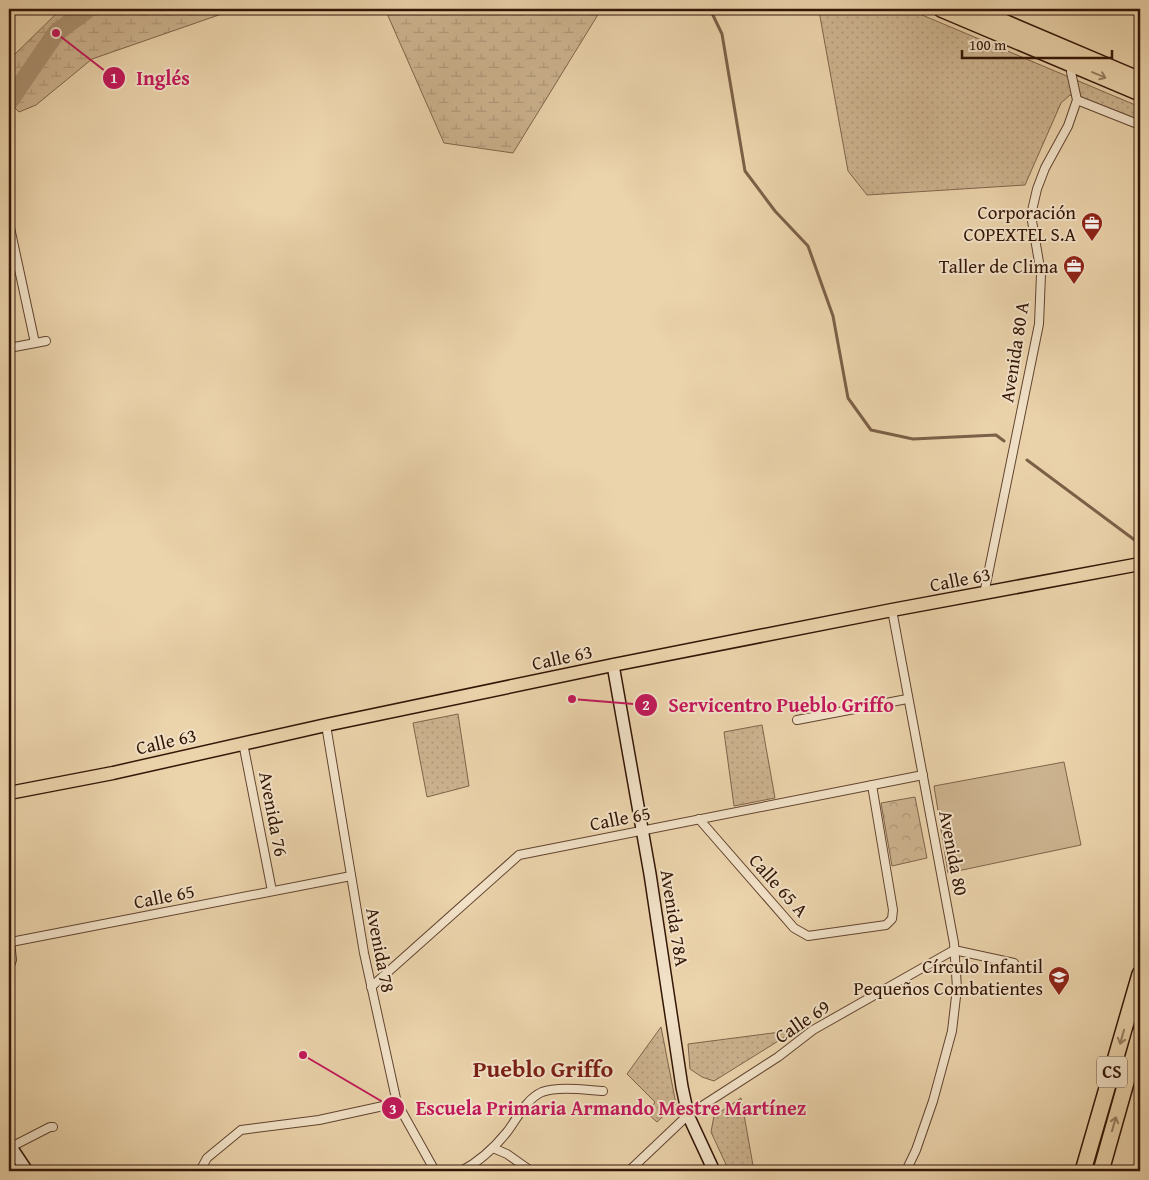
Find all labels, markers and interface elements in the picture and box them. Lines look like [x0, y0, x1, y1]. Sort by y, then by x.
scale bar [962, 28, 1112, 60]
text: 100 m [969, 34, 1007, 55]
callout: Inglés [101, 60, 200, 95]
text: Inglés [136, 63, 190, 92]
text: 1 [110, 67, 118, 88]
one-way arrow [1091, 71, 1106, 81]
place label: Corporación COPEXTEL S.A [963, 198, 1076, 248]
office icon: Corporación COPEXTEL S.A [1080, 211, 1104, 242]
place label: Taller de Clima [939, 252, 1058, 280]
office icon: Taller de Clima [1062, 254, 1086, 285]
street label: Avenida 80 A [992, 299, 1036, 404]
street label: Calle 63 [927, 559, 993, 599]
street label: Calle 63 [529, 637, 595, 677]
callout: Servicentro Pueblo Griffo [633, 687, 904, 722]
text: Servicentro Pueblo Griffo [668, 690, 894, 719]
text: 2 [642, 694, 650, 715]
street label: Calle 63 [133, 720, 199, 762]
street label: Avenida 76 [252, 769, 296, 859]
street label: Calle 65 [587, 798, 653, 838]
street label: Avenida 80 [932, 808, 976, 898]
street label: Calle 65 A [743, 847, 816, 923]
street label: Avenida 78A [654, 868, 697, 969]
street label: Calle 65 [131, 876, 197, 916]
street label: Avenida 78 [359, 905, 403, 995]
place label: Círculo Infantil Pequeños Combatientes [853, 952, 1043, 1002]
school or university icon: Círculo Infantil Pequeños Combatientes [1047, 965, 1071, 996]
street label: Calle 69 [769, 992, 835, 1050]
one-way arrow [1117, 1029, 1126, 1045]
district label: Pueblo Griffo [473, 1051, 614, 1086]
road number: CS [1097, 1056, 1127, 1088]
callout: Escuela Primaria Armando Mestre Martínez [381, 1091, 817, 1126]
text: Escuela Primaria Armando Mestre Martínez [416, 1093, 806, 1122]
text: 3 [389, 1098, 397, 1119]
one-way arrow [1110, 1117, 1120, 1133]

